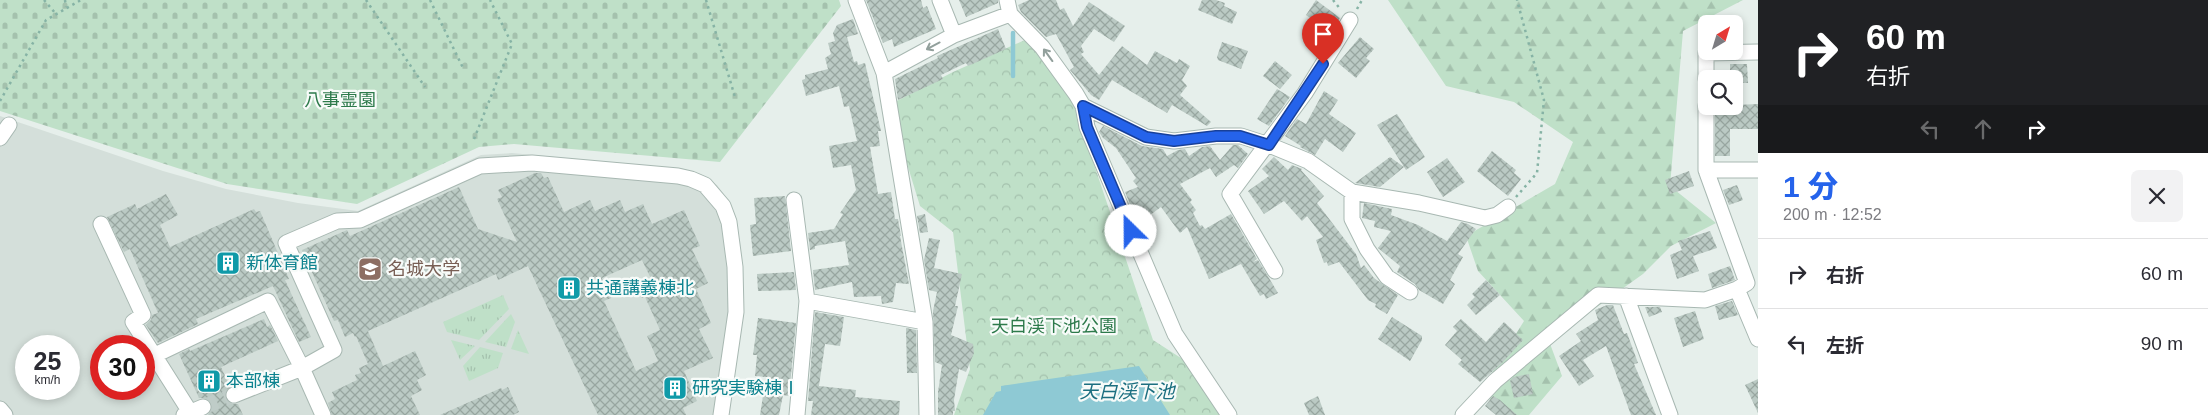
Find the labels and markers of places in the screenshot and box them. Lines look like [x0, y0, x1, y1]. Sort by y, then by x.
pin [1302, 13, 1344, 64]
building icon: 新体育館 [215, 250, 241, 276]
place label: 新体育館 [246, 253, 318, 273]
school or university icon: 名城大学 [357, 256, 383, 282]
place label: 名城大学 [388, 259, 460, 279]
building icon: 共通講義棟北 [556, 275, 582, 301]
place label: 共通講義棟北 [586, 278, 694, 298]
building icon: 本部棟 [196, 368, 222, 394]
place label: 本部棟 [226, 371, 280, 391]
building icon: 研究実験棟Ⅰ [662, 375, 688, 401]
place label: 研究実験棟Ⅰ [692, 378, 800, 398]

